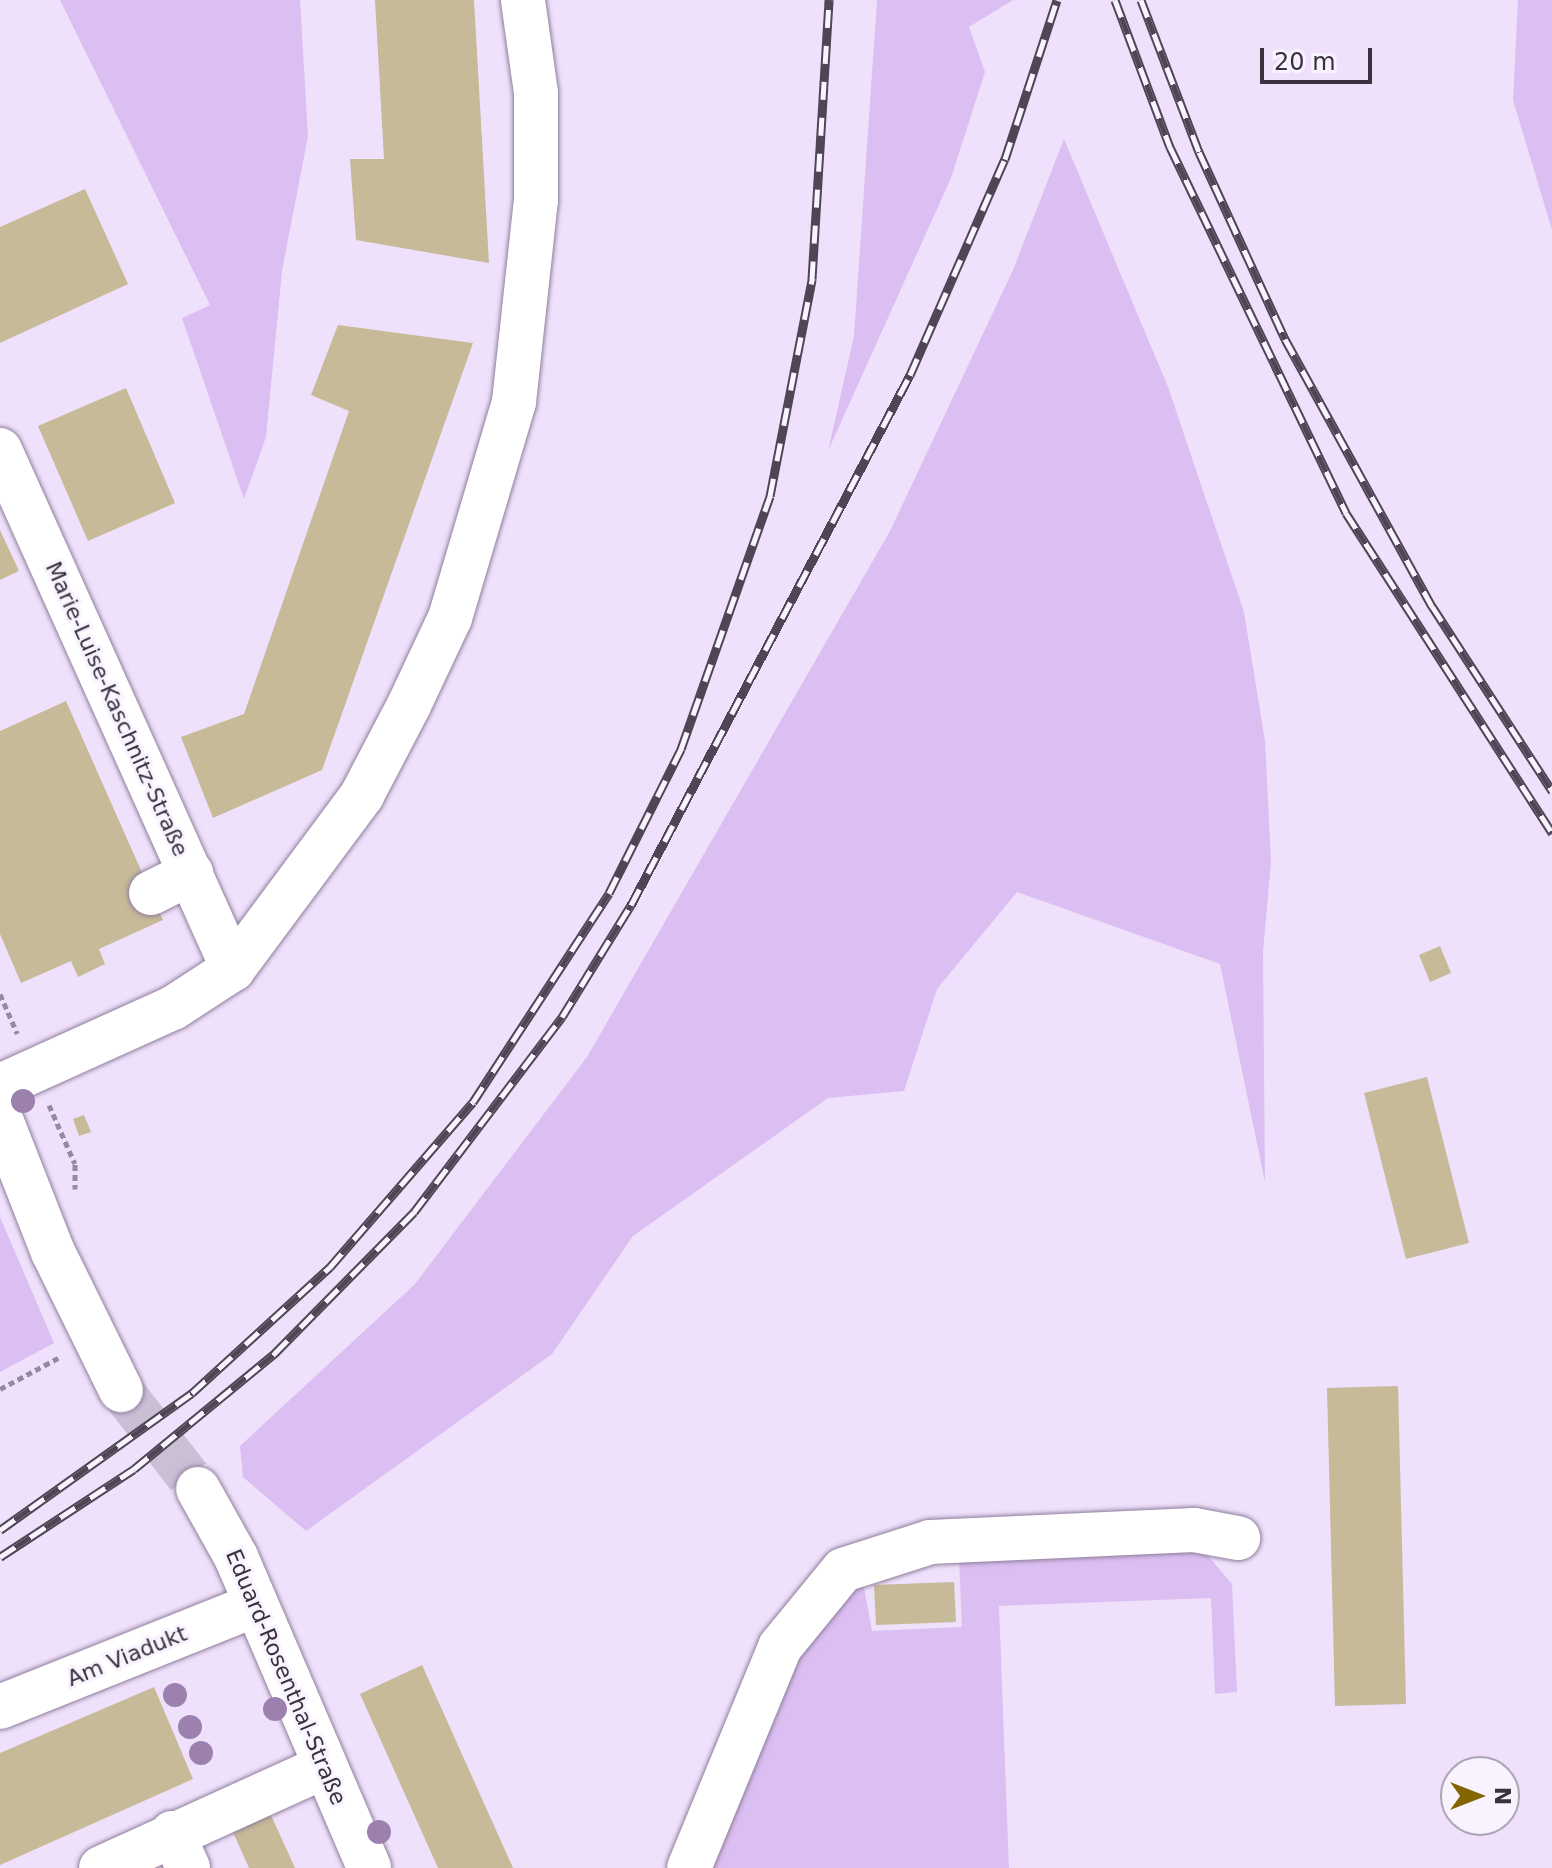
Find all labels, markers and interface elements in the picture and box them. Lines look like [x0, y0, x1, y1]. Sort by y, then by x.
scale bar [1264, 32, 1376, 82]
text: 20 m [1274, 48, 1336, 76]
street label: Marie-Luise-Kaschnitz-Straße [40, 558, 194, 860]
street label: Eduard-Rosenthal-Straße [220, 1545, 352, 1809]
street label: Am Viadukt [63, 1620, 191, 1692]
north arrow [1440, 1756, 1520, 1836]
text: N [1490, 1787, 1515, 1805]

